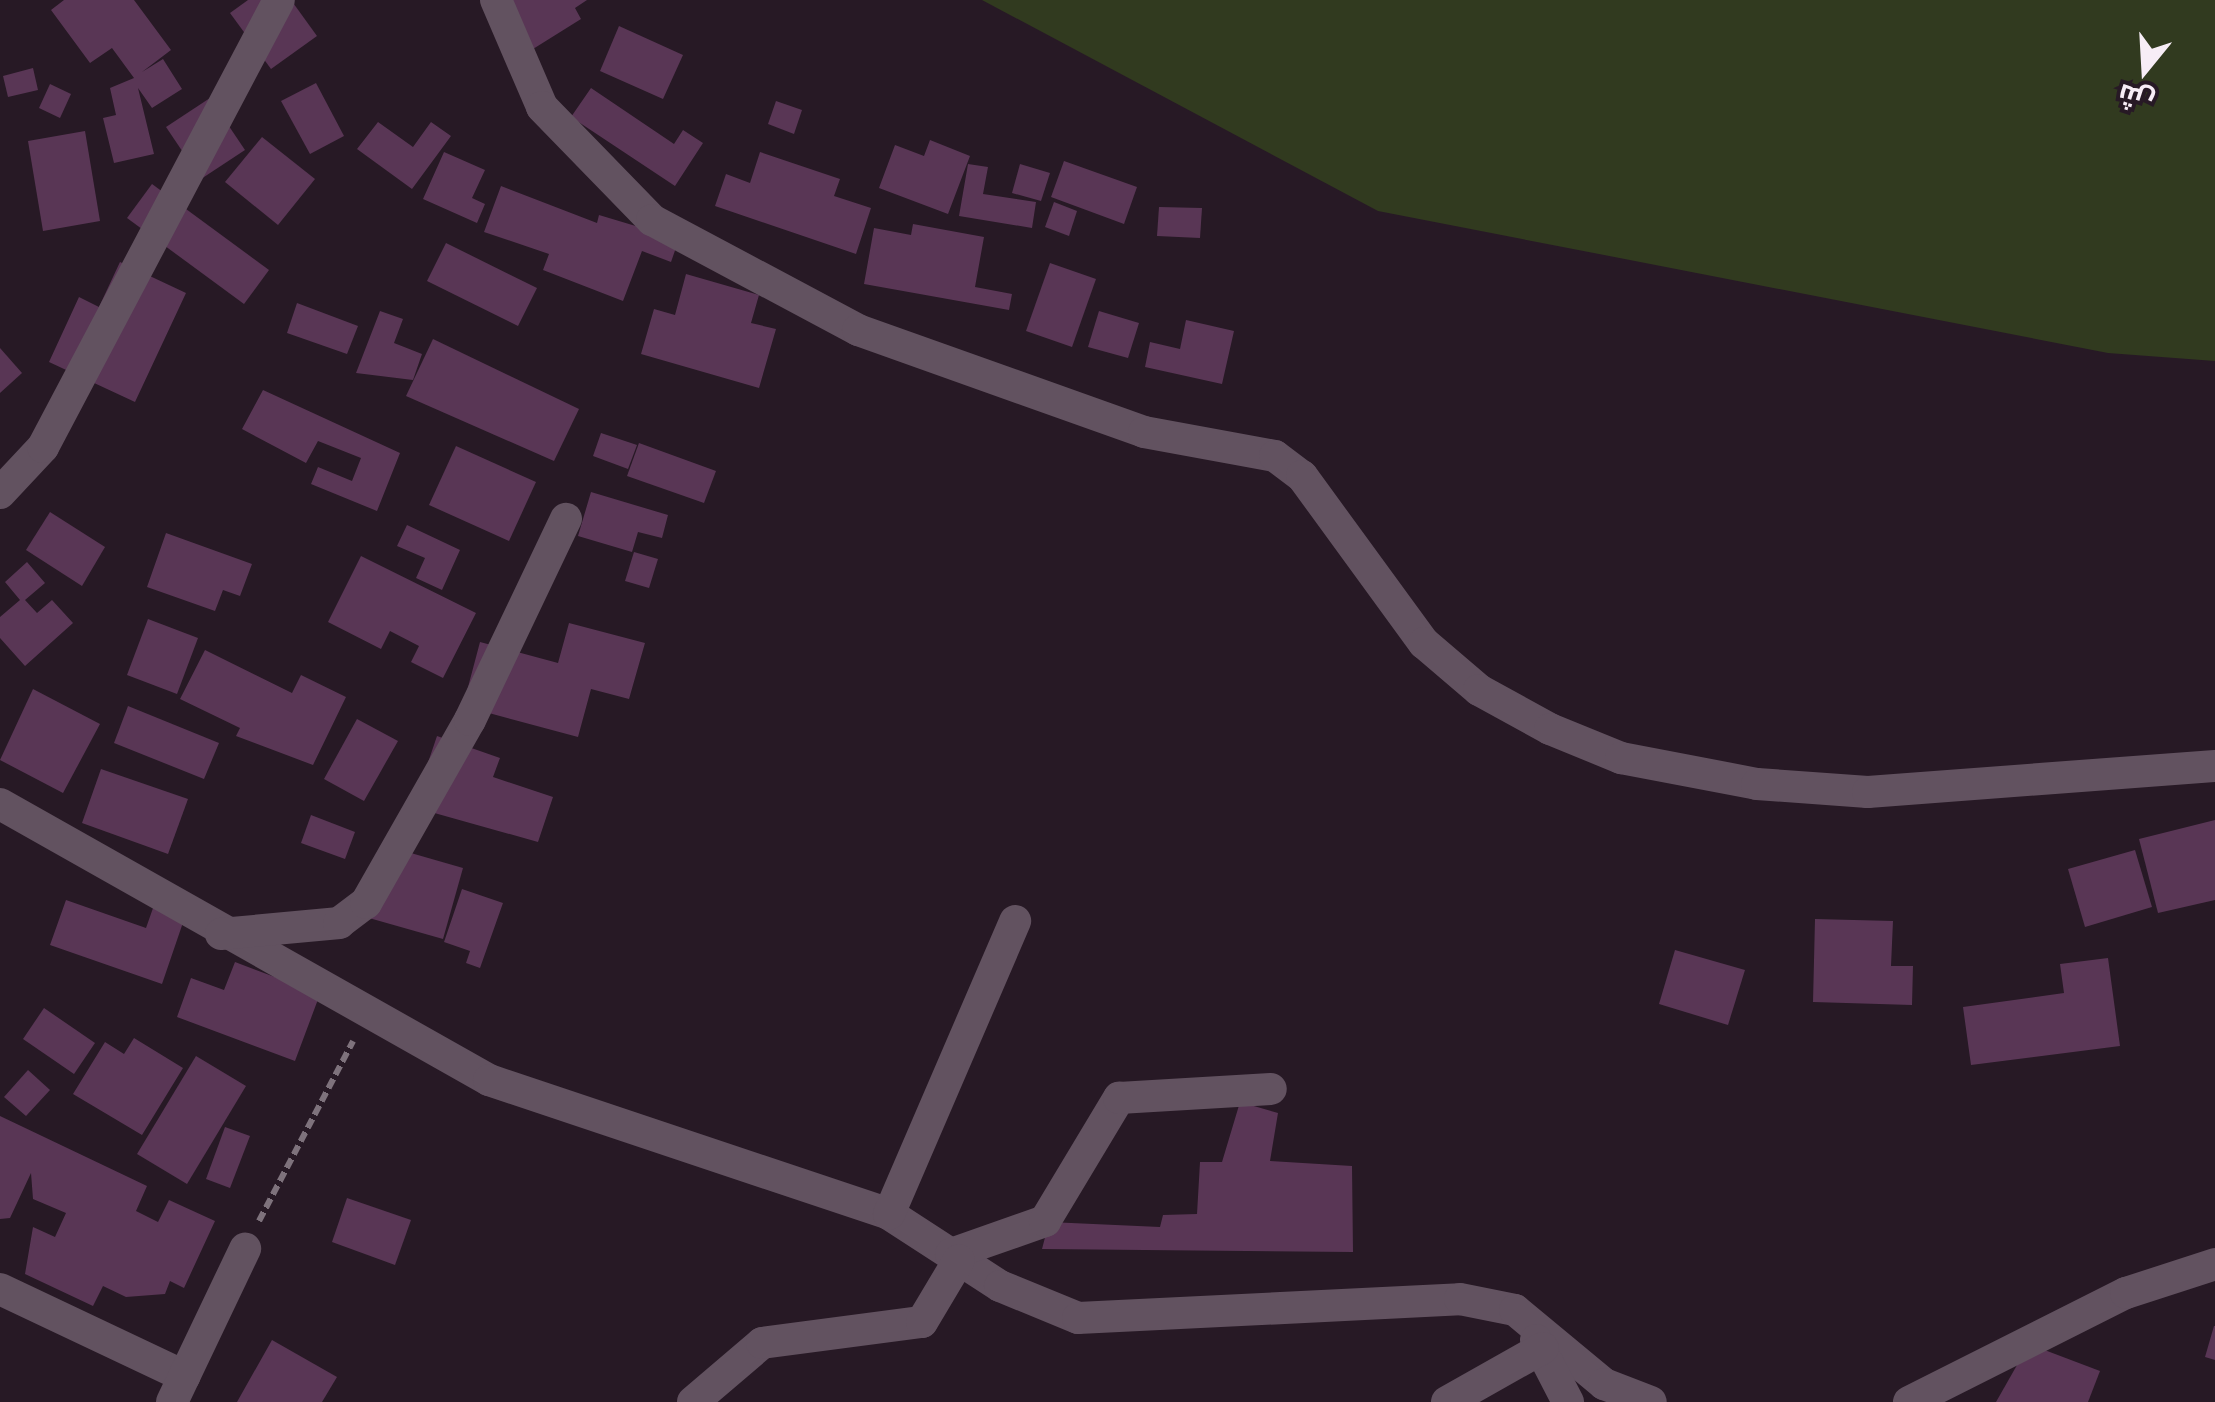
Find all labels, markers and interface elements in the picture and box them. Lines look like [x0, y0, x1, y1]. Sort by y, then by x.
north arrow [2095, 20, 2195, 120]
text: ش [2113, 77, 2158, 120]

